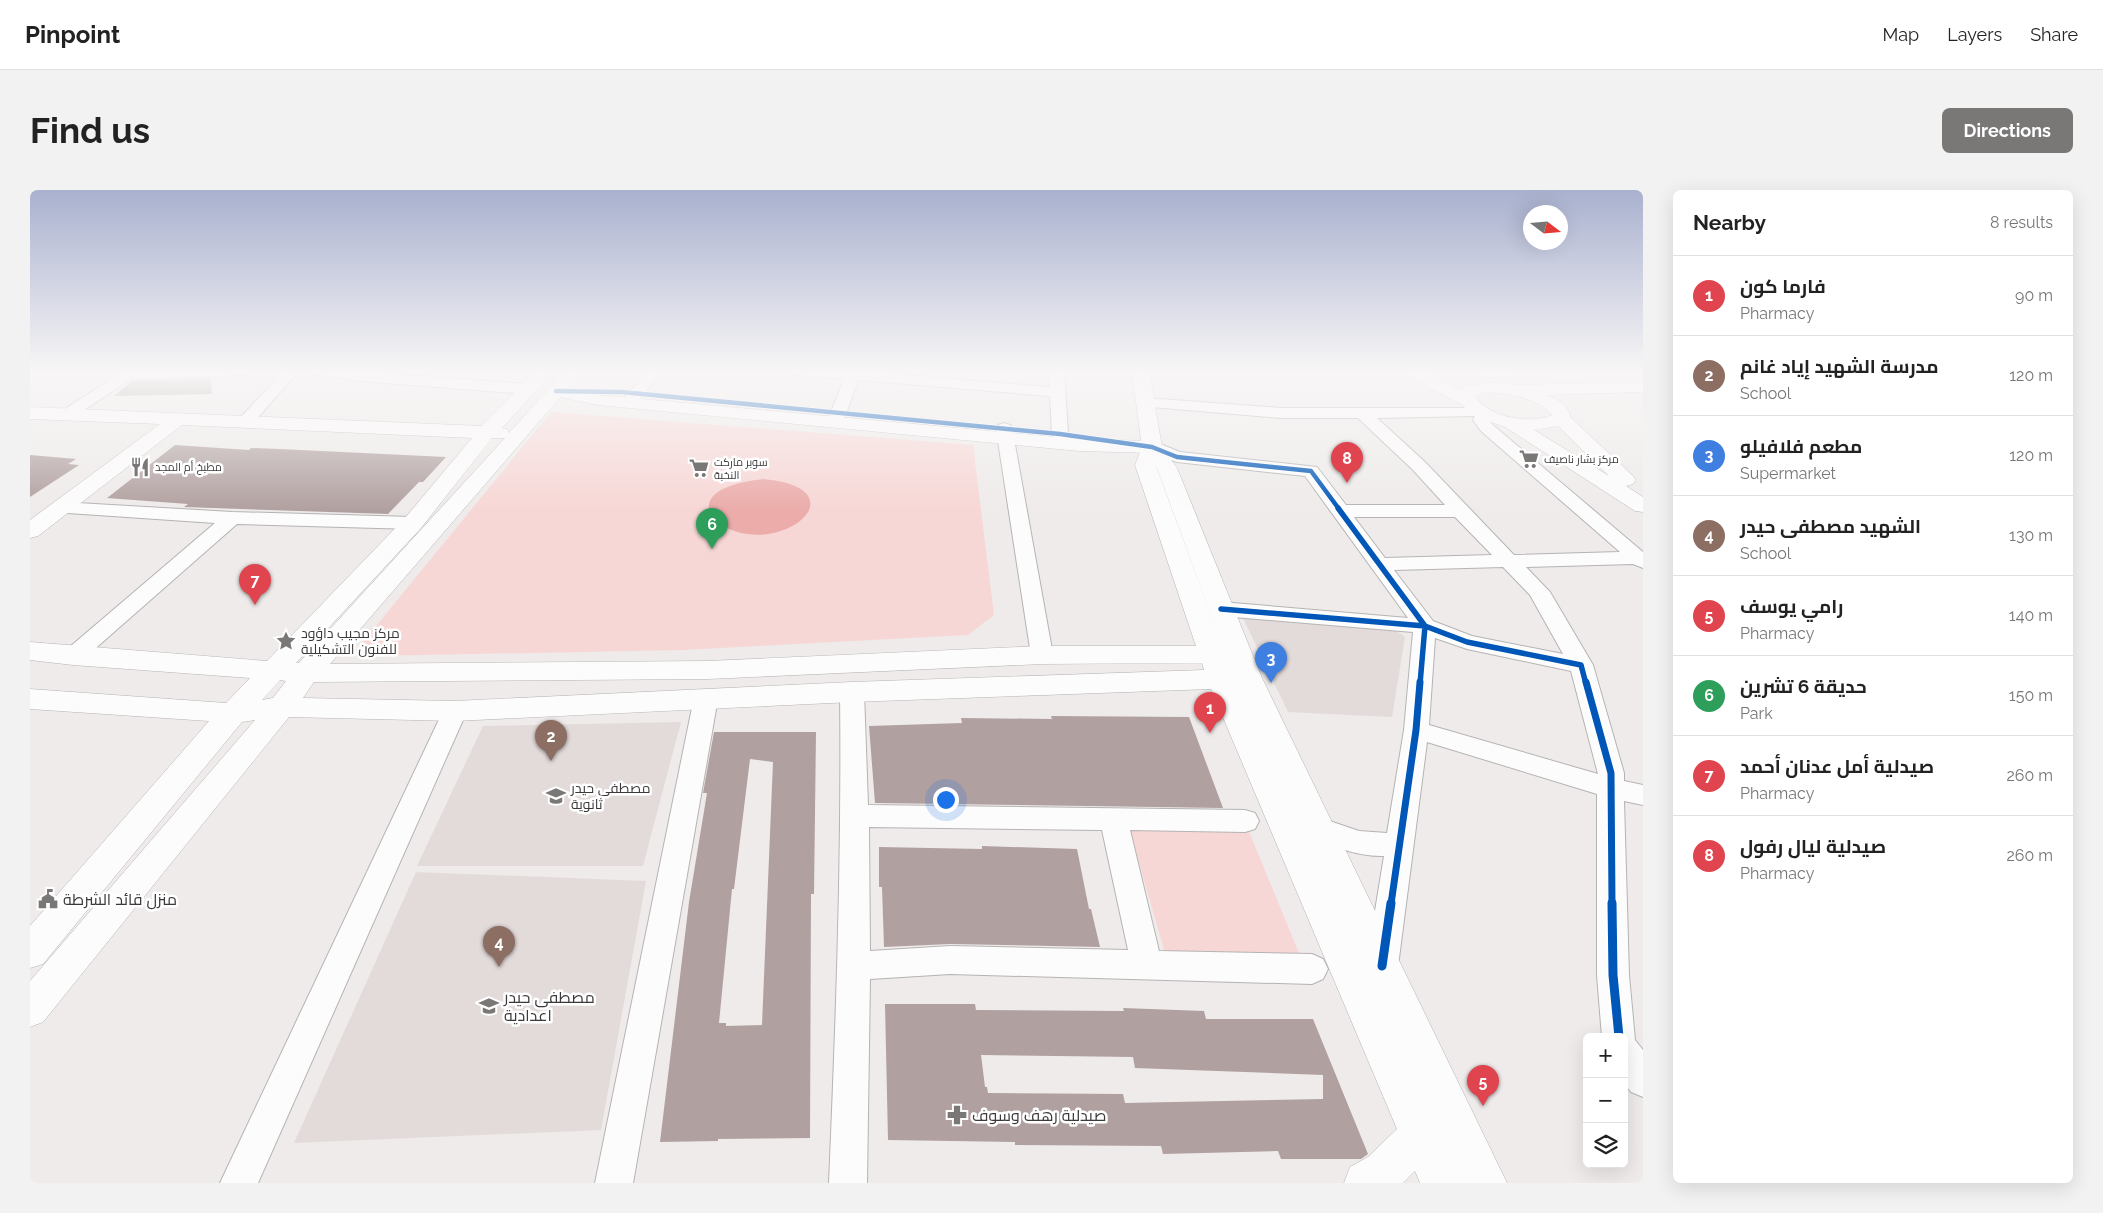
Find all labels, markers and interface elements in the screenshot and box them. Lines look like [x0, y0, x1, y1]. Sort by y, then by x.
text: Pinpoint [25, 20, 120, 49]
text: Map [1883, 24, 1919, 45]
text: Layers [1947, 24, 2002, 45]
text: Share [2030, 24, 2078, 45]
button: Directions [1942, 108, 2073, 153]
text: Find us [30, 110, 150, 151]
north arrow [1523, 205, 1568, 250]
text: Nearby [1693, 210, 1766, 235]
text: 8 results [1990, 213, 2053, 232]
text: فارما كون [1740, 275, 1826, 297]
text: 1 [1705, 286, 1713, 305]
text: 90 m [2015, 286, 2053, 305]
text: Pharmacy [1740, 304, 1814, 323]
text: مدرسة الشهيد إياد غانم [1740, 355, 1939, 377]
text: 2 [1704, 366, 1714, 385]
text: 120 m [2009, 366, 2053, 385]
text: School [1740, 384, 1791, 403]
text: مطعم فلافيلو [1740, 435, 1862, 457]
pin: 8 [1331, 442, 1363, 483]
text: 3 [1705, 446, 1713, 465]
text: 120 m [2009, 446, 2053, 465]
supermarket icon: مركز بشار ناصيف [1518, 448, 1540, 470]
place label: مركز بشار ناصيف [1544, 453, 1619, 466]
restaurant icon: مطبخ أم المجد [129, 456, 151, 478]
place label: سوبر ماركت النخبة [714, 456, 768, 482]
supermarket icon: سوبر ماركت النخبة [688, 457, 710, 479]
place label: مطبخ أم المجد [155, 460, 222, 475]
text: Supermarket [1740, 464, 1836, 483]
pin: 6 [696, 508, 728, 549]
text: الشهيد مصطفى حيدر [1740, 515, 1921, 537]
text: 4 [1704, 526, 1714, 545]
text: 130 m [2009, 526, 2053, 545]
text: School [1740, 544, 1791, 563]
pin: 7 [239, 564, 271, 605]
text: رامي يوسف [1740, 595, 1843, 617]
text: 5 [1705, 606, 1713, 625]
text: 140 m [2009, 606, 2053, 625]
text: Pharmacy [1740, 624, 1814, 643]
place label: مركز مجيب داؤود للفنون التشكيلية [301, 625, 400, 657]
place icon: مركز مجيب داؤود للفنون التشكيلية [275, 630, 297, 652]
pin: 3 [1255, 642, 1287, 683]
text: حديقة 6 تشرين [1740, 675, 1867, 697]
text: 6 [1704, 686, 1714, 705]
text: 150 m [2009, 686, 2053, 705]
pin: 1 [1194, 692, 1226, 733]
text: Park [1740, 704, 1773, 723]
pin: 2 [535, 720, 567, 761]
text: صيدلية أمل عدنان أحمد [1740, 755, 1934, 777]
text: 7 [1705, 766, 1713, 785]
text: 260 m [2006, 766, 2053, 785]
place label: مصطفى حيدر ثانوية [570, 780, 650, 812]
text: Pharmacy [1740, 784, 1814, 803]
school or university icon: مصطفى حيدر ثانوية [545, 785, 567, 807]
your location [933, 787, 959, 813]
text: صيدلية ليال رفول [1740, 835, 1886, 857]
text: 8 [1704, 846, 1714, 865]
text: 260 m [2006, 846, 2053, 865]
text: Pharmacy [1740, 864, 1814, 883]
public building icon: منزل قائد الشرطة [37, 888, 59, 910]
place label: منزل قائد الشرطة [63, 890, 177, 910]
pin: 4 [483, 926, 515, 967]
place label: مصطفى حيدر اعدادية [503, 988, 595, 1025]
school or university icon: مصطفى حيدر اعدادية [478, 995, 500, 1017]
map controls [1583, 1033, 1628, 1168]
button: + [1583, 1033, 1628, 1078]
pin: 5 [1467, 1065, 1499, 1106]
button: − [1583, 1078, 1628, 1123]
pharmacy icon: صيدلية رهف وسوف [946, 1104, 968, 1126]
place label: صيدلية رهف وسوف [972, 1106, 1106, 1125]
button: layers [1583, 1123, 1628, 1168]

